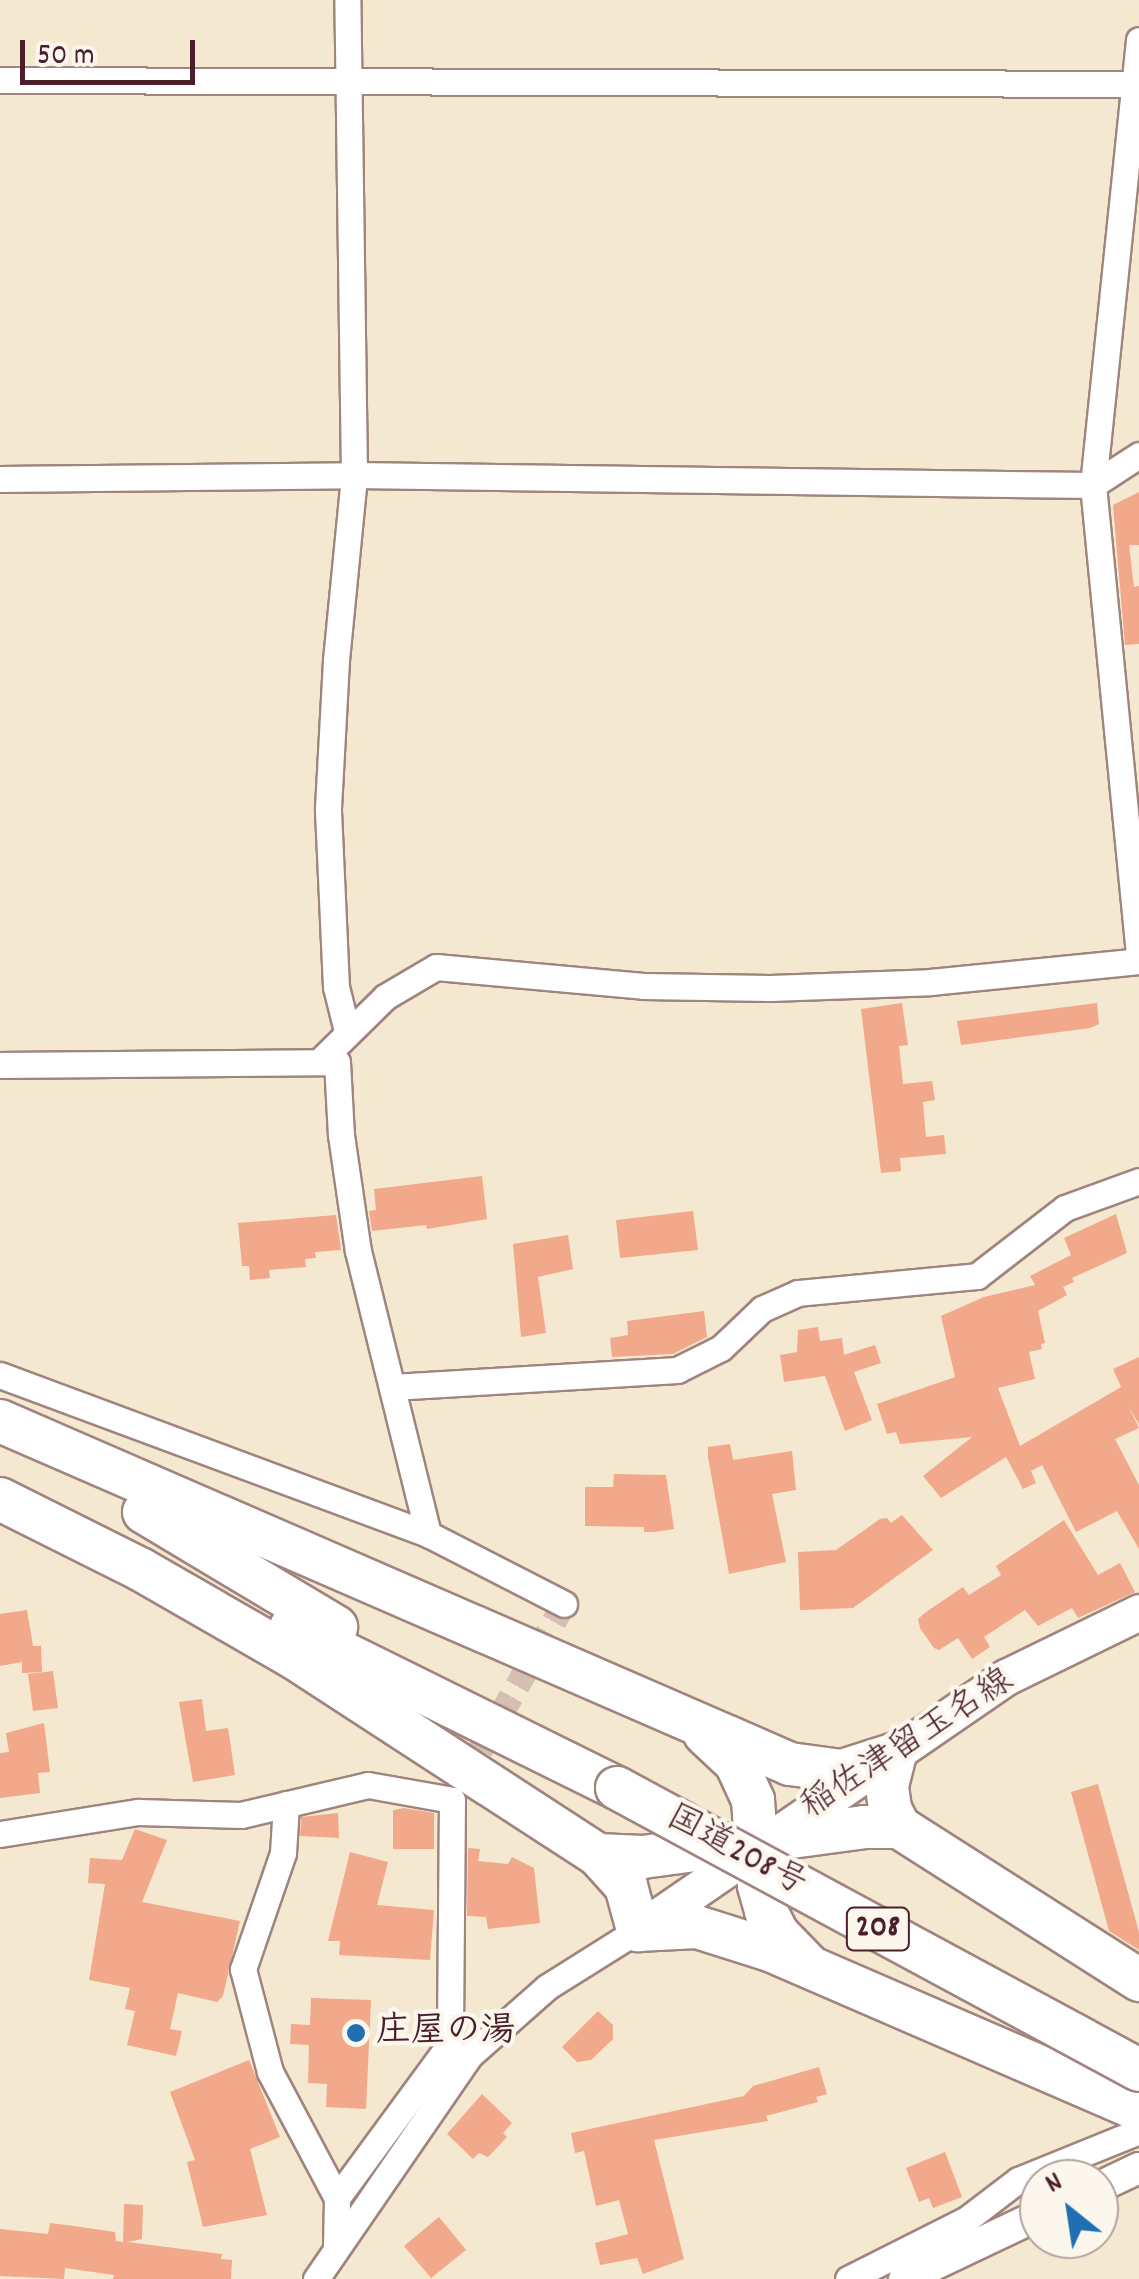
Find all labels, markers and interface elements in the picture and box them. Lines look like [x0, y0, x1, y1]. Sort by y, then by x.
scale bar [25, 20, 200, 82]
text: 50 m [37, 36, 95, 79]
street label: 稲佐津留玉名線 [794, 1661, 1022, 1829]
street label: 国道208号 [658, 1797, 814, 1907]
road number: 208 [846, 1902, 910, 1956]
place label: 庄屋の湯 [376, 2012, 516, 2054]
marker: 庄屋の湯 [345, 2022, 367, 2044]
north arrow [1019, 2159, 1119, 2259]
text: N [1039, 2164, 1071, 2206]

